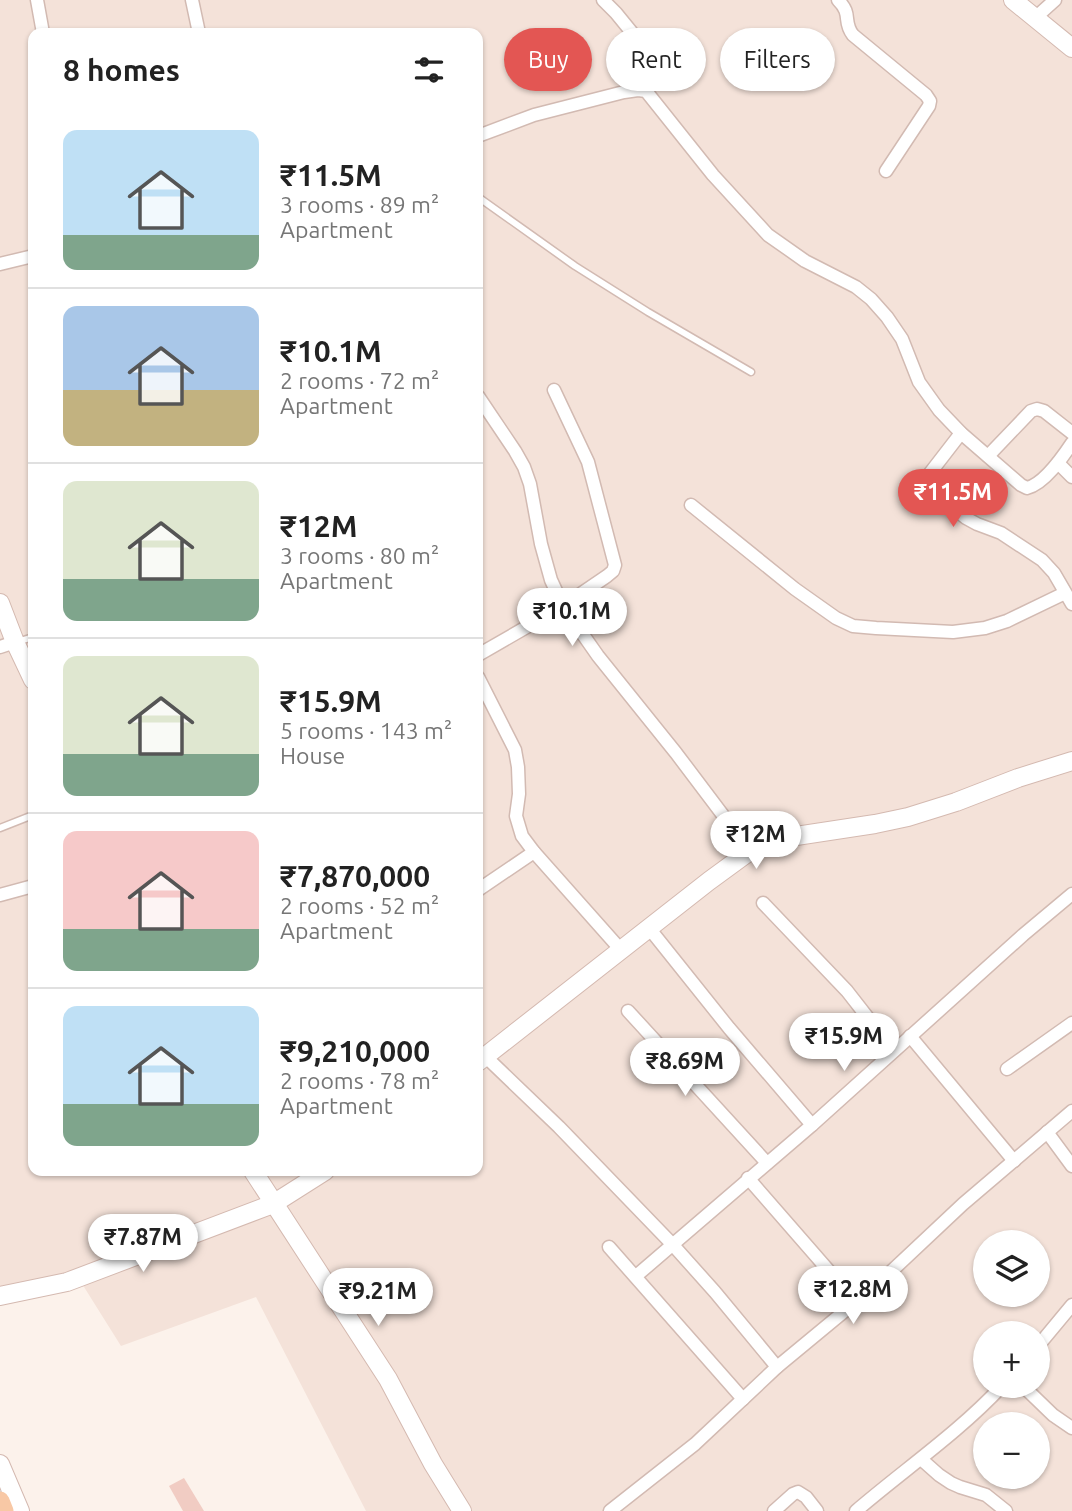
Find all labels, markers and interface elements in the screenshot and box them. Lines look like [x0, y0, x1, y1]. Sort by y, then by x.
chip: Buy [504, 28, 592, 91]
chip: Rent [606, 28, 706, 91]
chip: Filters [720, 28, 835, 91]
icon: filters [410, 51, 448, 89]
text: 8 homes [63, 53, 180, 87]
icon: home [119, 158, 203, 242]
text: ₹11.5M [280, 158, 382, 192]
text: 3 rooms · 89 m² [280, 192, 439, 217]
text: Apartment [280, 217, 393, 242]
icon: home [119, 334, 203, 418]
text: ₹10.1M [280, 334, 382, 368]
text: 2 rooms · 72 m² [280, 368, 439, 393]
text: Apartment [280, 393, 393, 418]
pin: ₹11.5M [896, 470, 1010, 529]
text: ₹11.5M [914, 479, 992, 504]
icon: home [119, 509, 203, 593]
text: ₹12M [280, 509, 357, 543]
text: 3 rooms · 80 m² [280, 543, 439, 568]
text: Apartment [280, 568, 393, 593]
pin: ₹10.1M [515, 588, 629, 648]
text: ₹10.1M [533, 598, 611, 623]
icon: home [119, 684, 203, 768]
text: ₹15.9M [280, 684, 382, 718]
text: 5 rooms · 143 m² [280, 718, 452, 743]
text: House [280, 743, 345, 768]
pin: ₹12M [715, 812, 797, 871]
text: ₹12M [726, 821, 786, 846]
icon: home [119, 859, 203, 943]
text: ₹7,870,000 [280, 859, 430, 893]
text: 2 rooms · 52 m² [280, 893, 439, 918]
text: Apartment [280, 918, 393, 943]
pin: ₹15.9M [787, 1014, 901, 1073]
text: ₹15.9M [805, 1023, 883, 1048]
icon: home [119, 1034, 203, 1118]
text: ₹9,210,000 [280, 1034, 430, 1068]
pin: ₹8.69M [628, 1038, 742, 1098]
text: ₹8.69M [646, 1048, 724, 1073]
text: 2 rooms · 78 m² [280, 1068, 439, 1093]
text: Apartment [280, 1093, 393, 1118]
pin: ₹7.87M [86, 1214, 200, 1274]
text: ₹7.87M [104, 1224, 182, 1249]
map controls [973, 1230, 1050, 1489]
button: layers [973, 1230, 1050, 1307]
pin: ₹12.8M [796, 1266, 910, 1326]
pin: ₹9.21M [321, 1268, 435, 1328]
text: ₹12.8M [814, 1276, 892, 1301]
text: ₹9.21M [339, 1278, 417, 1303]
button: + [973, 1321, 1050, 1398]
button: − [973, 1412, 1050, 1489]

